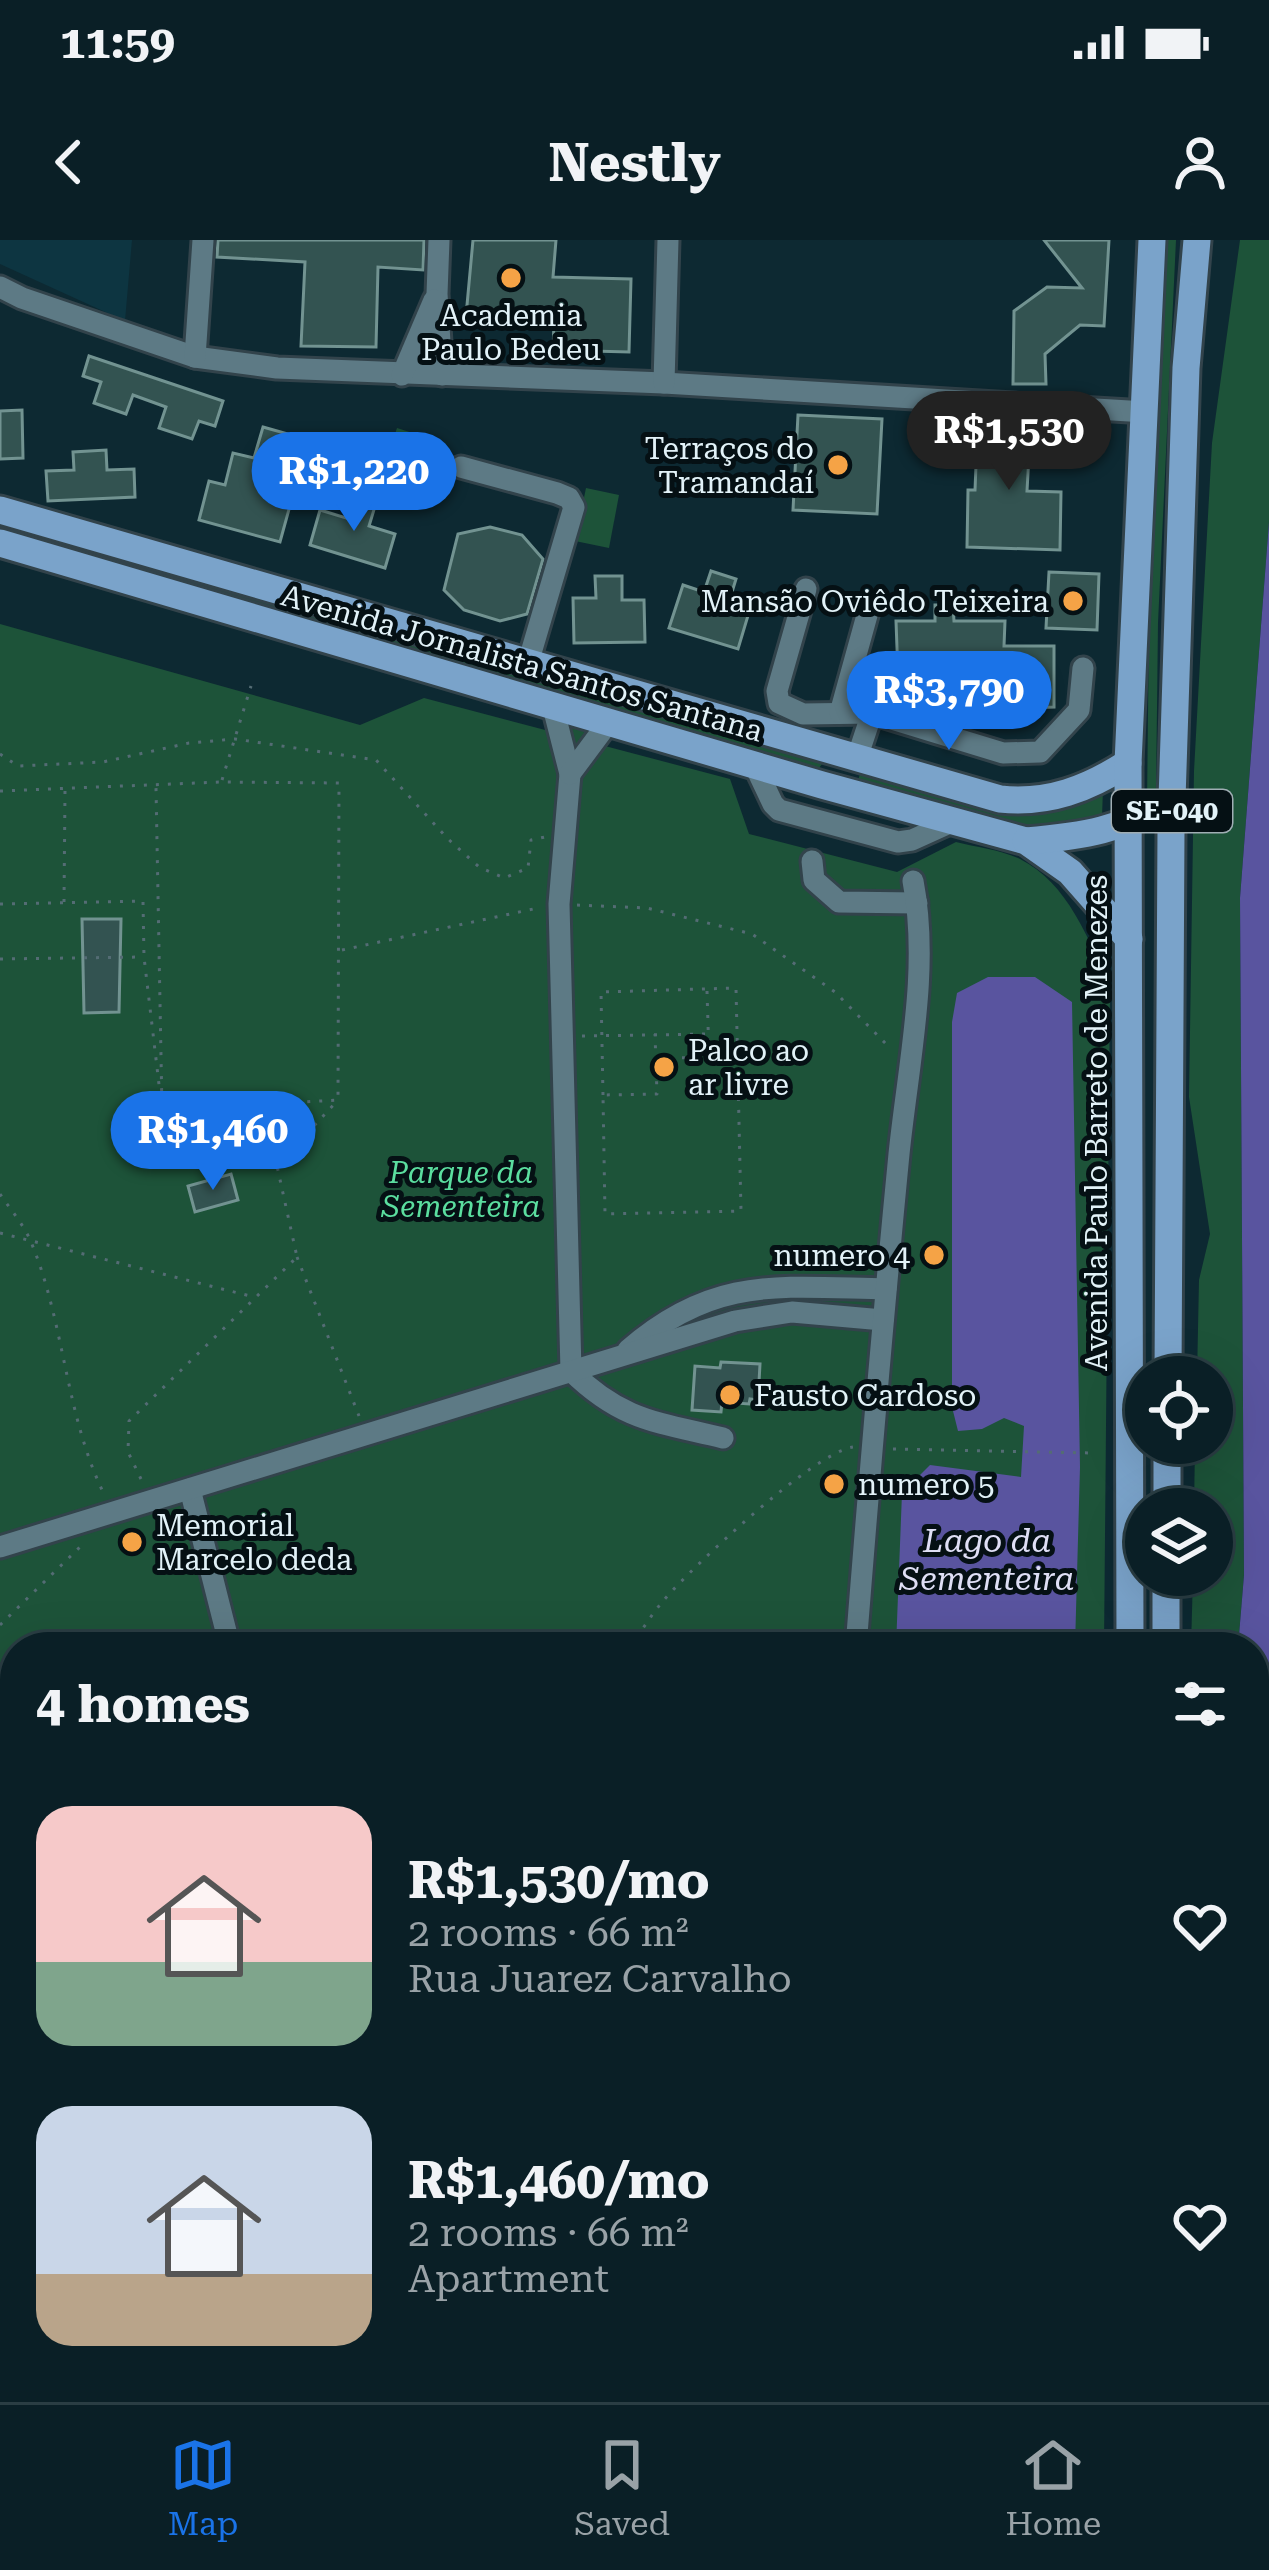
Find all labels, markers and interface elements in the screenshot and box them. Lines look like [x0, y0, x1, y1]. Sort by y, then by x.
text: 11:59 [60, 16, 175, 69]
icon: back [36, 129, 102, 195]
icon: person [1167, 129, 1233, 195]
text: Nestly [548, 131, 721, 194]
marker: Academia Paulo Bedeu [498, 265, 524, 291]
place label: Academia Paulo Bedeu [421, 298, 601, 367]
pin: R$1,530 [898, 391, 1120, 493]
text: R$1,530 [934, 407, 1084, 453]
place label: Terraços do Tramandaí [644, 431, 814, 500]
pin: R$1,220 [243, 432, 465, 534]
text: R$1,220 [279, 448, 429, 494]
marker: Terraços do Tramandaí [825, 452, 851, 478]
street label: Avenida Jornalista Santos Santana [277, 577, 767, 749]
place label: Mansão Oviêdo Teixeira [701, 584, 1049, 619]
marker: Mansão Oviêdo Teixeira [1060, 588, 1086, 614]
pin: R$3,790 [838, 651, 1060, 753]
text: R$3,790 [874, 667, 1024, 713]
road number: SE-040 [1112, 790, 1232, 832]
street label: Avenida Paulo Barreto de Menezes [1079, 875, 1114, 1371]
place label: Palco ao ar livre [688, 1033, 809, 1102]
marker: Palco ao ar livre [651, 1054, 677, 1080]
pin: R$1,460 [102, 1091, 324, 1193]
text: R$1,460 [138, 1107, 288, 1153]
park label: Parque da Sementeira [381, 1155, 540, 1224]
place label: numero 4 [774, 1238, 910, 1273]
marker: numero 4 [921, 1242, 947, 1268]
map controls [1125, 1356, 1233, 1596]
button: locate [1125, 1356, 1233, 1464]
place label: Fausto Cardoso [754, 1378, 976, 1413]
marker: Fausto Cardoso [717, 1382, 743, 1408]
place label: numero 5 [858, 1467, 994, 1502]
marker: numero 5 [821, 1471, 847, 1497]
button: layers [1125, 1488, 1233, 1596]
place label: Memorial Marcelo deda [156, 1508, 352, 1577]
water label: Lago da Sementeira [899, 1521, 1074, 1598]
marker: Memorial Marcelo deda [119, 1529, 145, 1555]
icon: filters [1167, 1671, 1233, 1737]
text: 4 homes [36, 1675, 250, 1734]
text: R$1,530/mo [408, 1851, 710, 1910]
icon: home [132, 1854, 276, 1998]
icon: heart [1167, 1893, 1233, 1959]
text: 2 rooms · 66 m² [408, 1910, 689, 1956]
text: Rua Juarez Carvalho [408, 1956, 792, 2002]
text: R$1,460/mo [408, 2151, 710, 2210]
icon: home [132, 2154, 276, 2298]
icon: heart [1167, 2193, 1233, 2259]
text: 2 rooms · 66 m² [408, 2210, 689, 2256]
text: Apartment [408, 2256, 609, 2302]
tab: Map [168, 2432, 238, 2543]
tab: Saved [574, 2432, 670, 2543]
tab: Home [1005, 2432, 1101, 2543]

